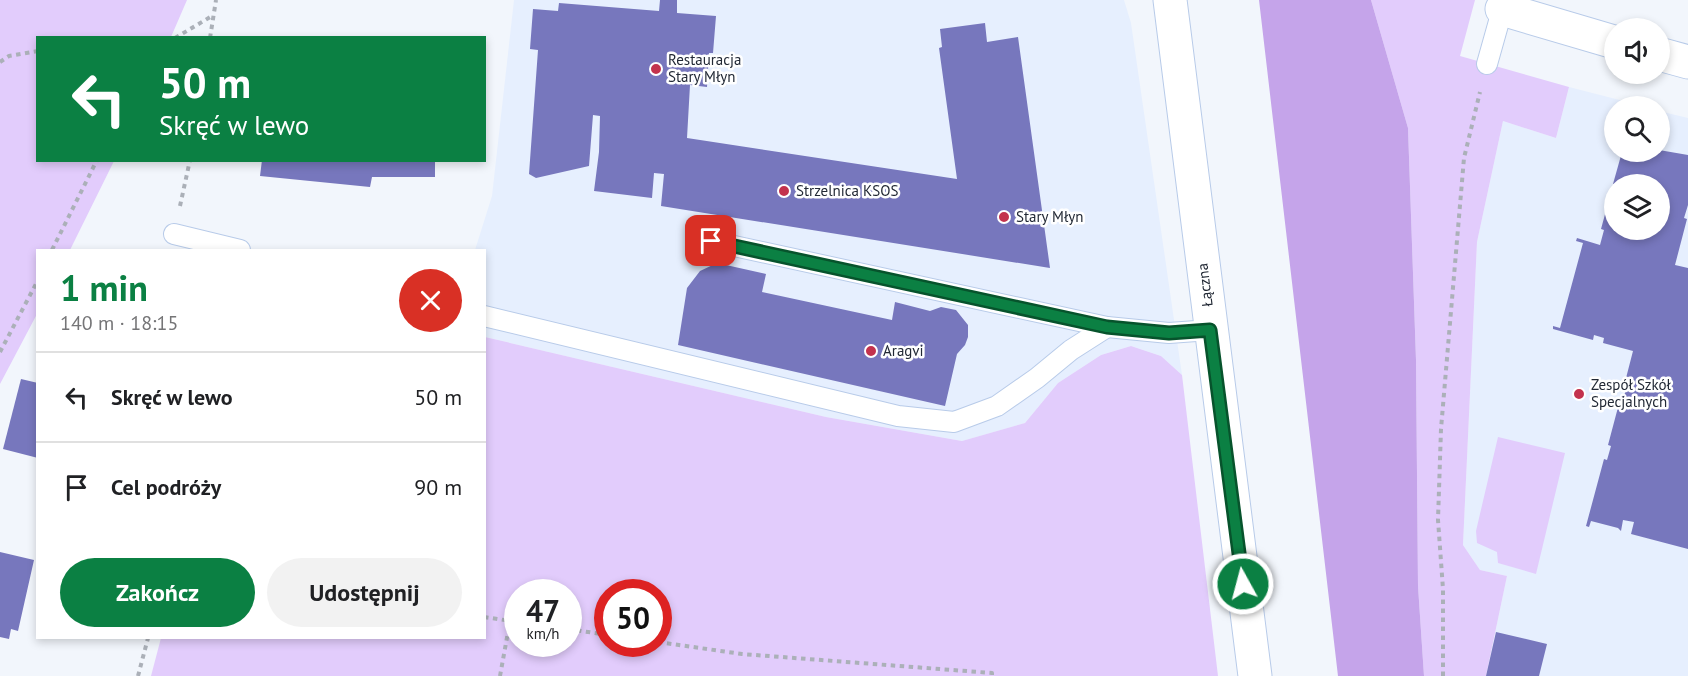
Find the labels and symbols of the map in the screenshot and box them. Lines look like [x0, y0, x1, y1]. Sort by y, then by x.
place label: Restauracja Stary Młyn [668, 50, 742, 86]
marker: Restauracja Stary Młyn [649, 62, 663, 76]
place label: Strzelnica KSOS [796, 181, 898, 200]
marker: Strzelnica KSOS [777, 184, 791, 198]
place label: Stary Młyn [1016, 207, 1084, 226]
marker: Stary Młyn [997, 210, 1011, 224]
pin [685, 215, 736, 266]
street label: Łączna [1192, 262, 1217, 308]
place label: Aragvi [883, 341, 924, 360]
marker: Aragvi [864, 344, 878, 358]
place label: Zespół Szkół Specjalnych [1591, 375, 1672, 411]
marker: Zespół Szkół Specjalnych [1572, 387, 1586, 401]
position arrow [1211, 552, 1275, 616]
speed limit sign: 50 [594, 579, 672, 657]

